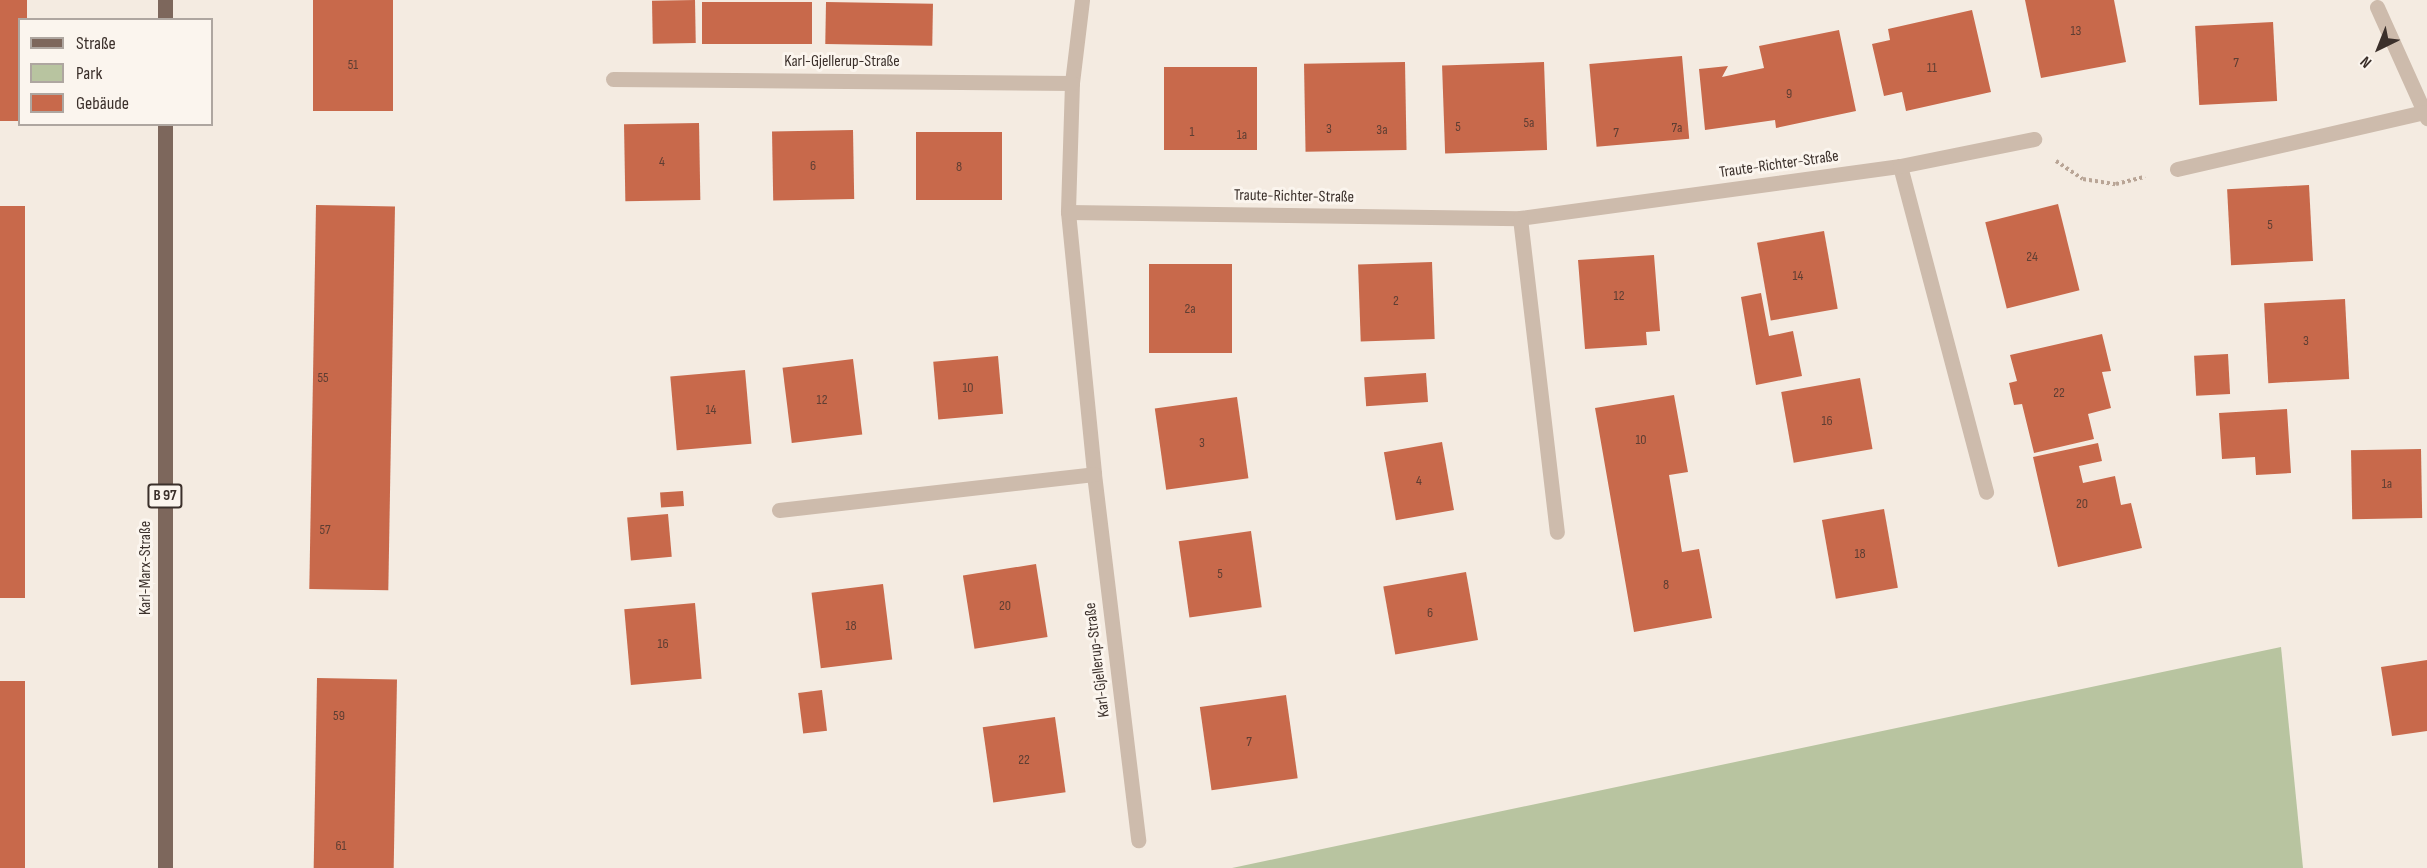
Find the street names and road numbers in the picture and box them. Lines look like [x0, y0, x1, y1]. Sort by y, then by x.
street label: Karl-Gjellerup-Straße [784, 52, 900, 72]
street label: Traute-Richter-Straße [1718, 147, 1840, 183]
street label: Traute-Richter-Straße [1234, 186, 1354, 208]
road number: B 97 [147, 484, 183, 508]
street label: Karl-Marx-Straße [136, 521, 156, 615]
street label: Karl-Gjellerup-Straße [1081, 602, 1115, 718]

